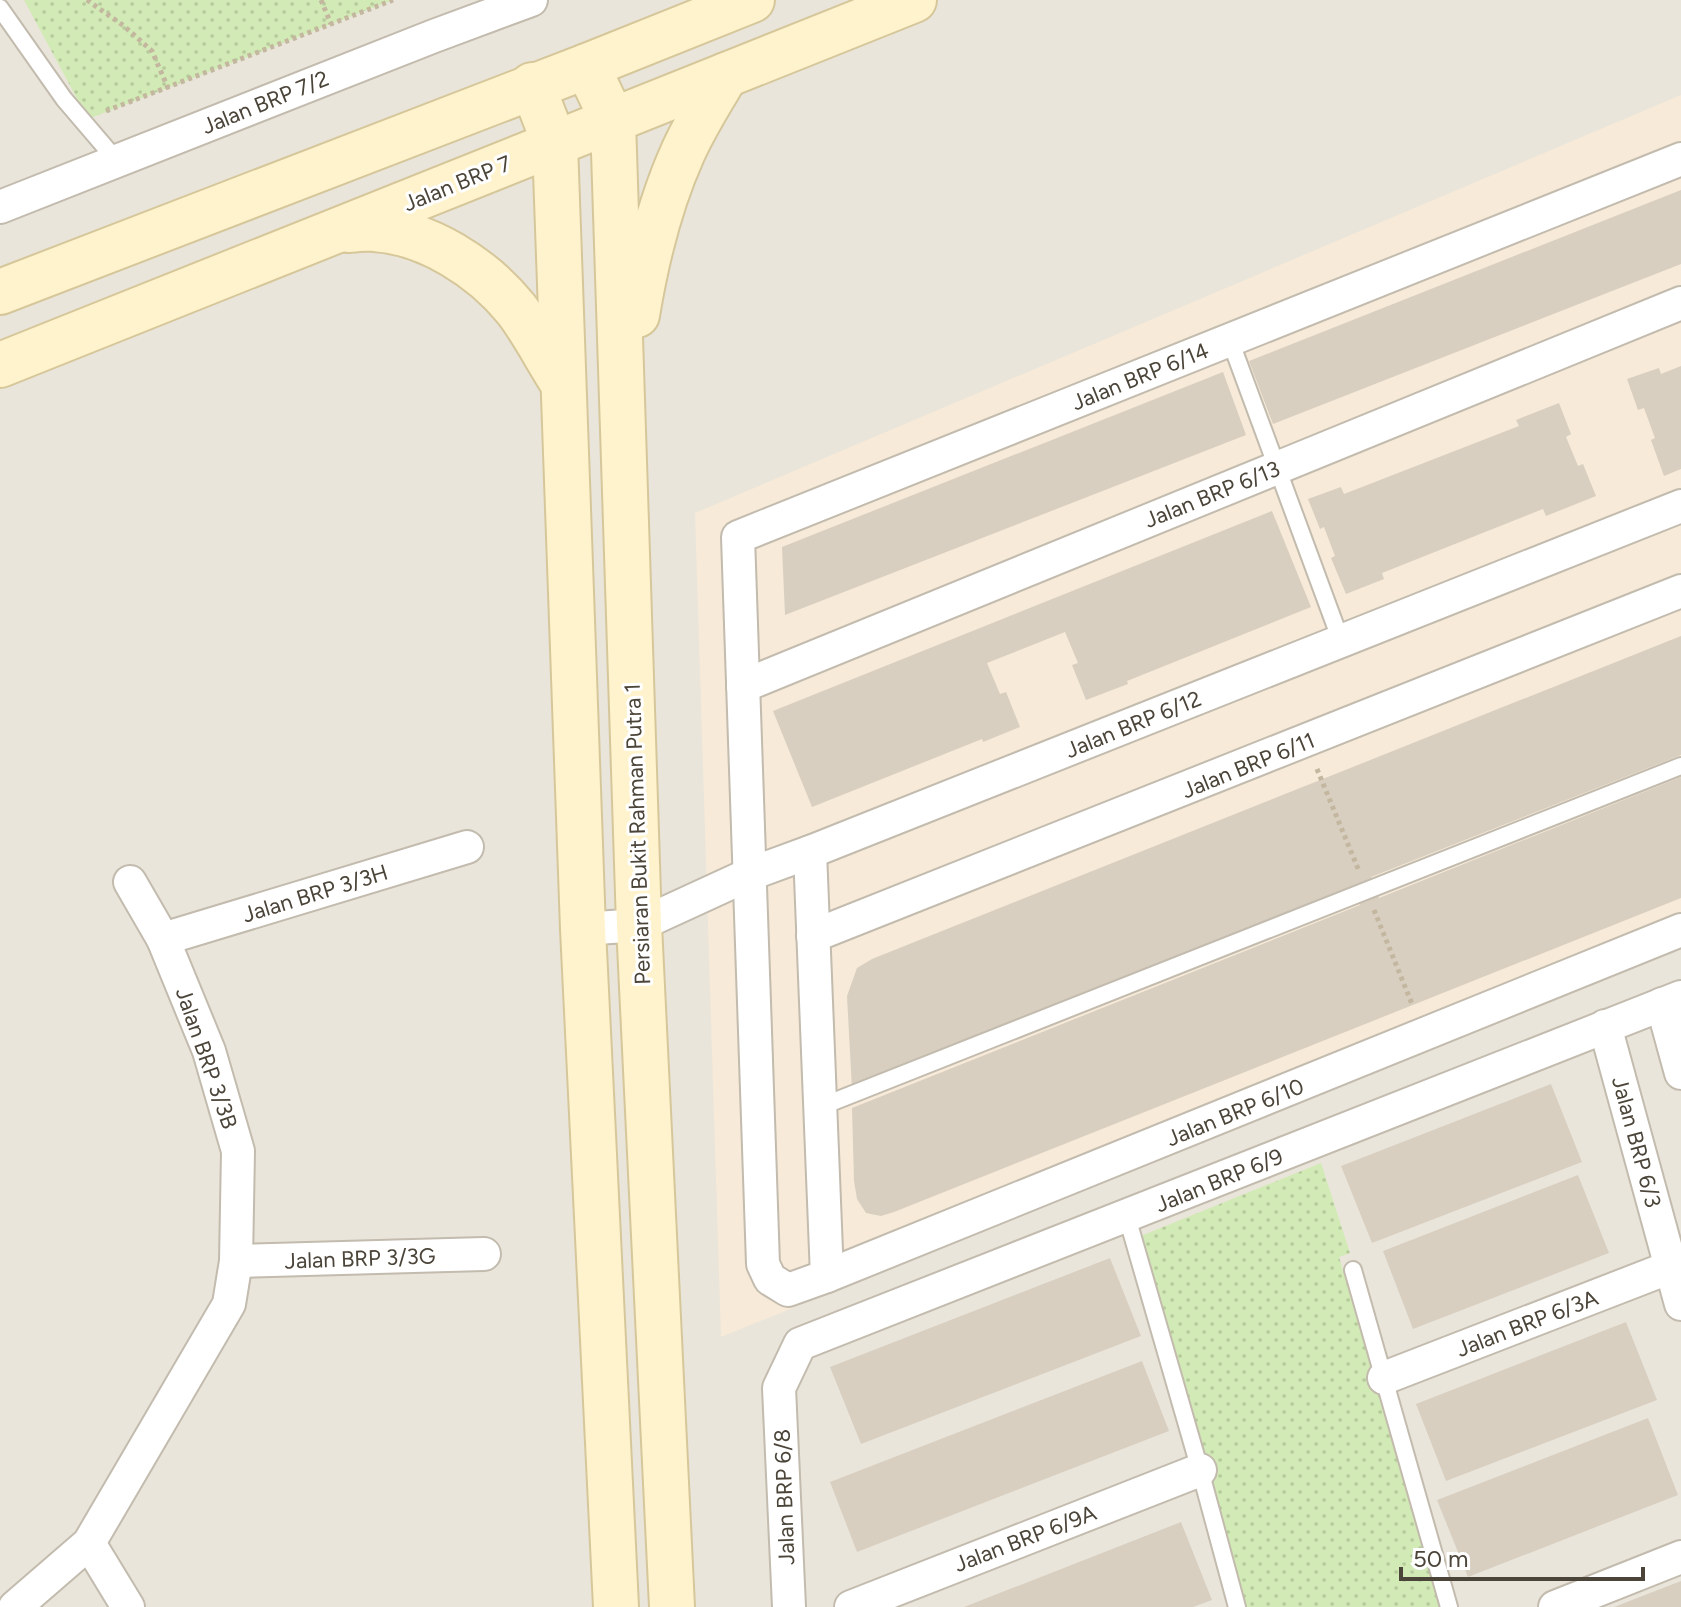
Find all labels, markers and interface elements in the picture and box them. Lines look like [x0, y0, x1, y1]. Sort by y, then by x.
street label: Jalan BRP 7/2 [198, 65, 333, 140]
street label: Jalan BRP 7 [399, 150, 515, 217]
street label: Jalan BRP 6/14 [1068, 337, 1213, 416]
street label: Jalan BRP 6/13 [1140, 455, 1284, 534]
street label: Persiaran Bukit Rahman Putra 1 [619, 683, 656, 985]
street label: Jalan BRP 6/12 [1061, 685, 1205, 764]
street label: Jalan BRP 6/11 [1178, 727, 1319, 804]
street label: Jalan BRP 3/3H [239, 859, 391, 928]
street label: Jalan BRP 3/3B [170, 984, 243, 1132]
street label: Jalan BRP 6/10 [1162, 1073, 1308, 1152]
street label: Jalan BRP 6/3 [1606, 1074, 1667, 1211]
street label: Jalan BRP 6/9 [1151, 1143, 1287, 1218]
street label: Jalan BRP 3/3G [284, 1242, 436, 1275]
street label: Jalan BRP 6/3A [1453, 1284, 1602, 1363]
street label: Jalan BRP 6/8 [769, 1428, 800, 1566]
street label: Jalan BRP 6/9A [950, 1499, 1100, 1578]
scale bar [1401, 1531, 1643, 1581]
text: 50 m [1413, 1544, 1469, 1573]

